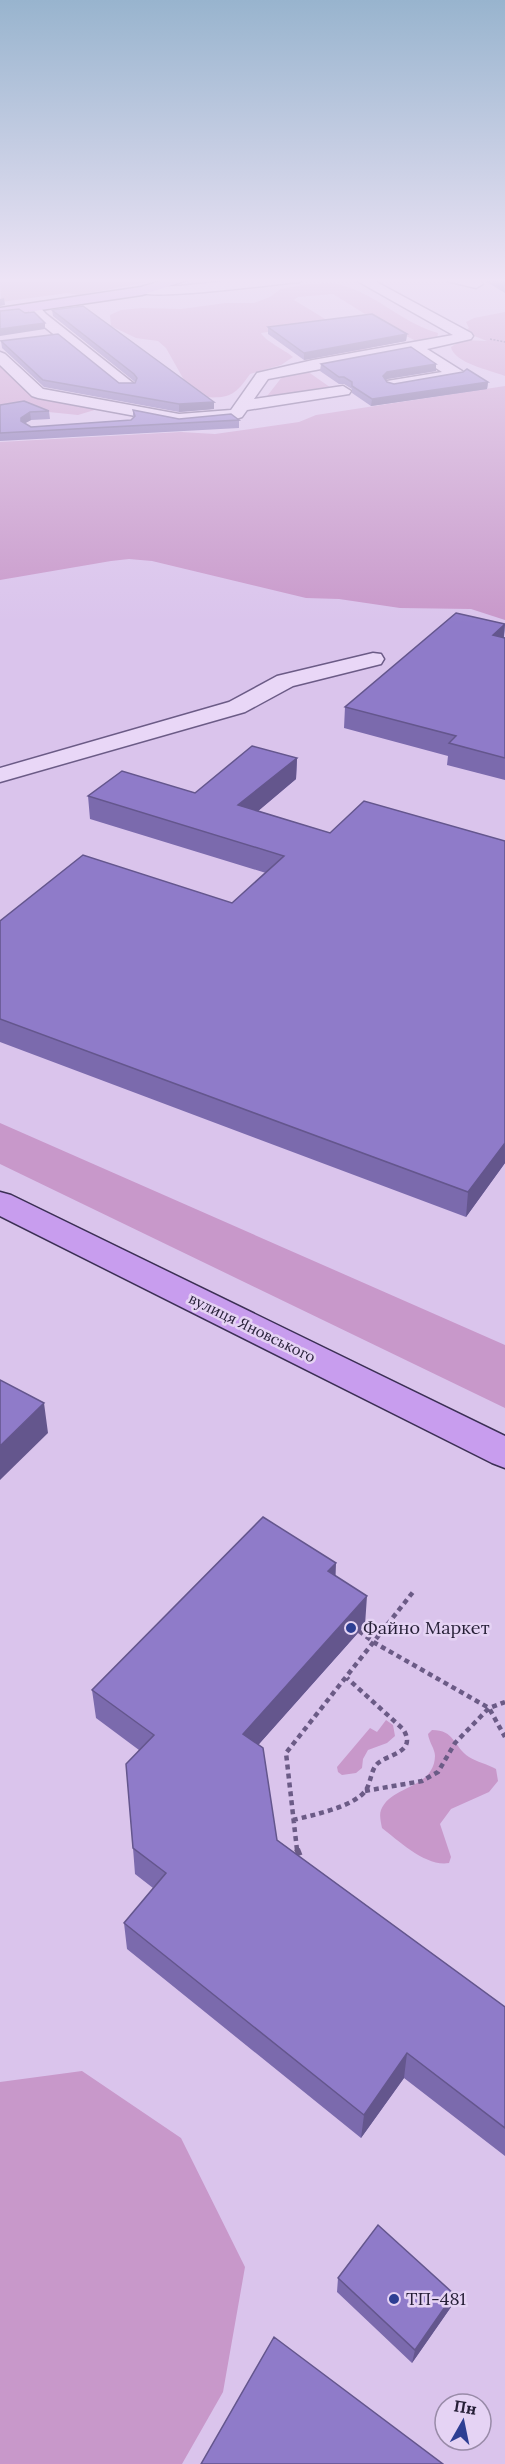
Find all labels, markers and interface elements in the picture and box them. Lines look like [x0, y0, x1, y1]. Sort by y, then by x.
street label: вулиця Яновського [186, 1289, 319, 1367]
place label: Файно Маркет [363, 1616, 490, 1639]
marker: Файно Маркет [344, 1621, 358, 1635]
place label: ТП-481 [406, 2287, 466, 2310]
marker: ТП-481 [387, 2292, 401, 2306]
north arrow [433, 2392, 493, 2452]
text: Пн [452, 2395, 478, 2419]

